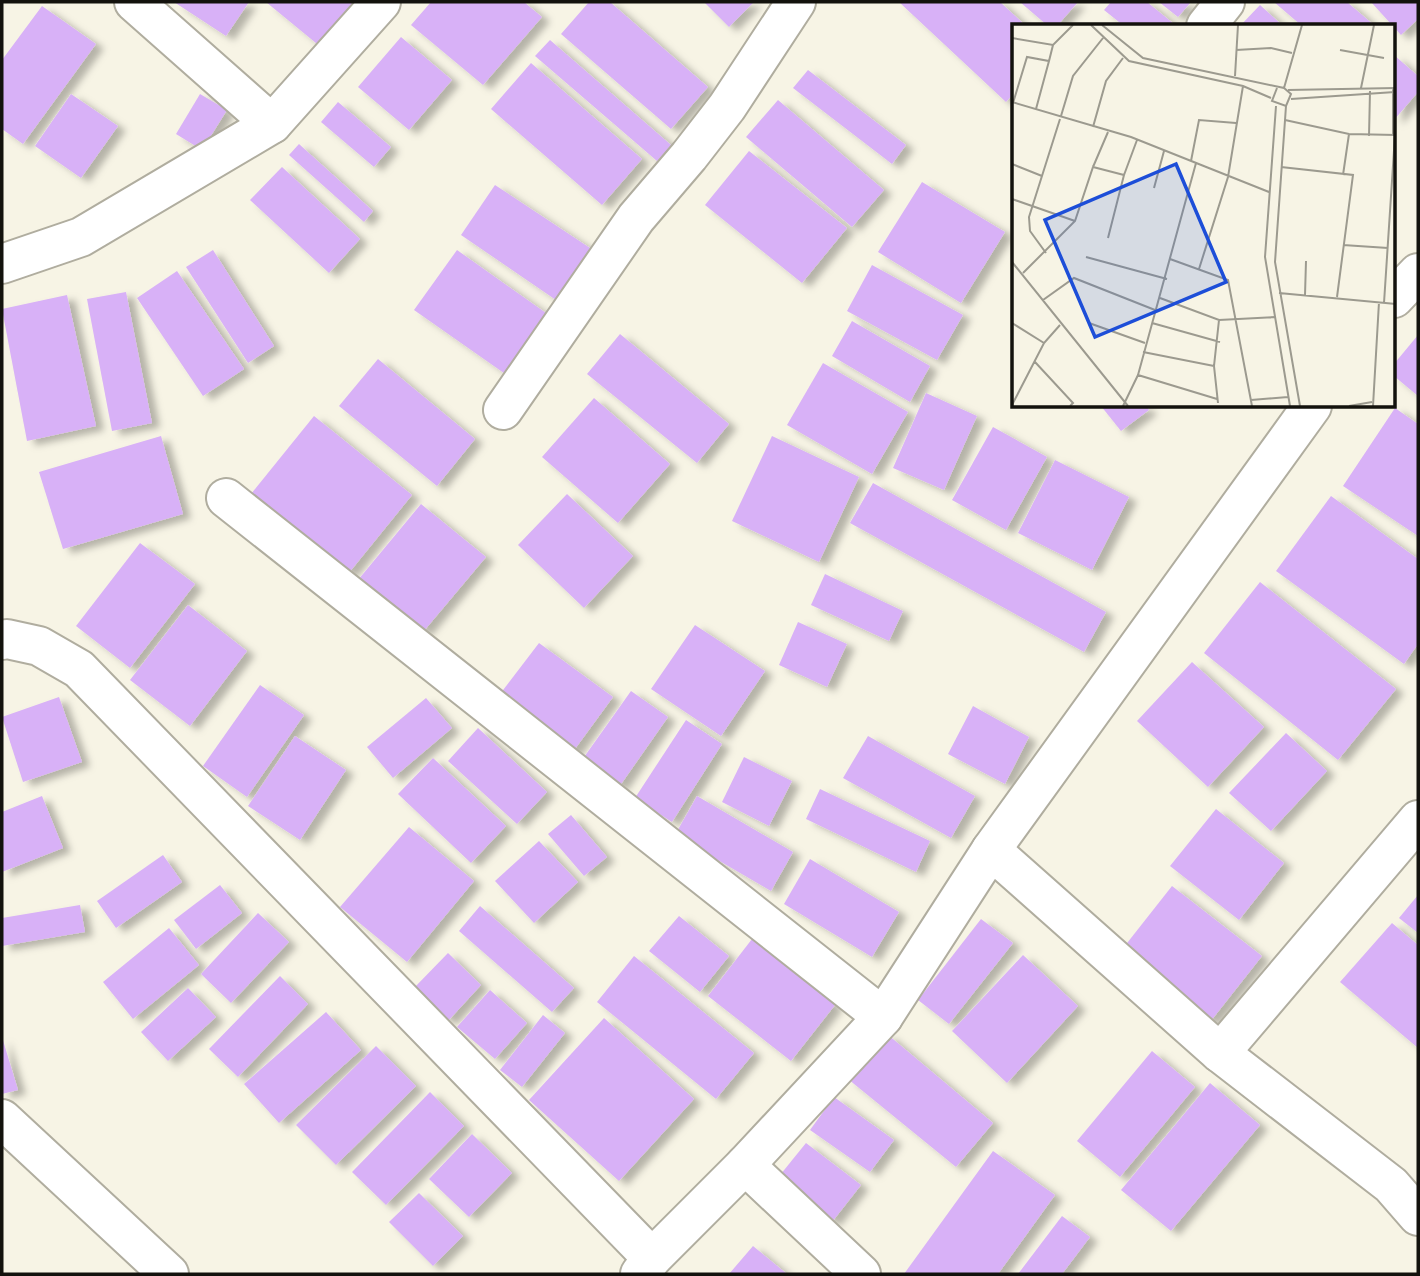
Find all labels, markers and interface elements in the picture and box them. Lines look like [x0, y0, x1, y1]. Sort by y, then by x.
inset map [1012, 24, 1396, 408]

